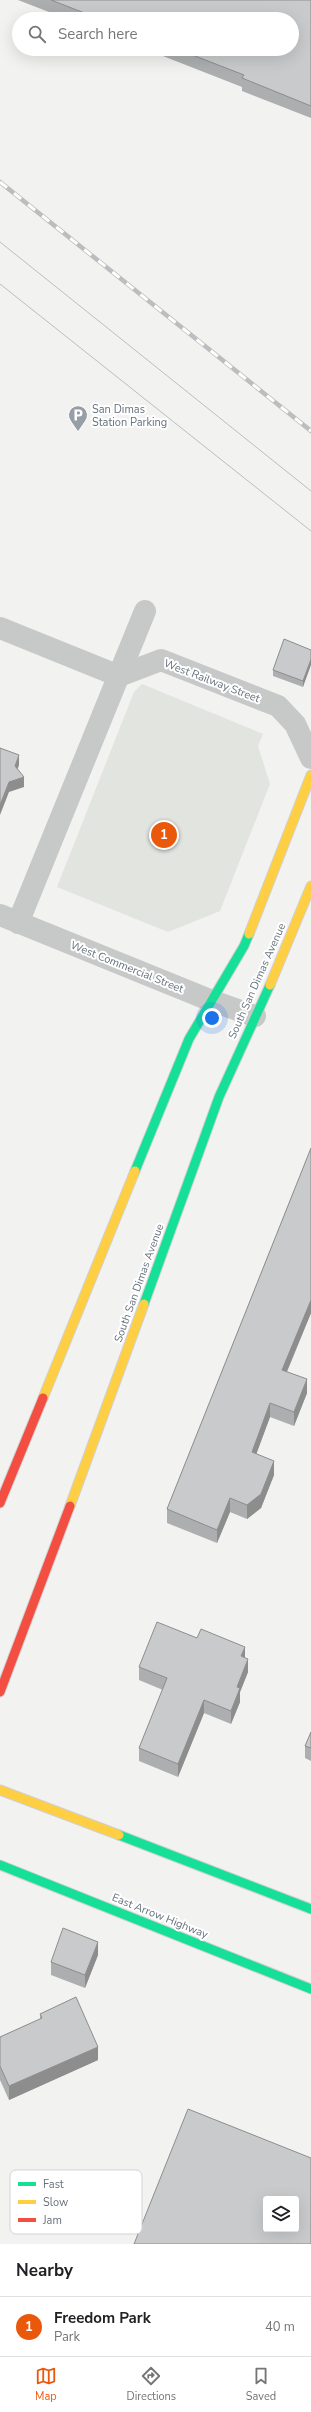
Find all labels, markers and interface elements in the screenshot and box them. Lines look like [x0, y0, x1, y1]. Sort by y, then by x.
search box [12, 12, 299, 56]
icon: search [26, 23, 48, 45]
text: Search here [58, 24, 138, 44]
place label: San Dimas Station Parking [92, 402, 167, 430]
parking icon: San Dimas Station Parking [67, 404, 89, 432]
street label: West Railway Street [162, 656, 262, 706]
pin: 1 [151, 820, 177, 850]
street label: South San Dimas Avenue [225, 921, 289, 1041]
street label: West Commercial Street [68, 937, 186, 997]
your location [202, 1008, 222, 1028]
street label: South San Dimas Avenue [111, 1221, 167, 1344]
street label: East Arrow Highway [110, 1890, 210, 1942]
legend [10, 2170, 142, 2234]
text: Fast [43, 2177, 64, 2192]
text: Slow [43, 2195, 68, 2210]
map controls [263, 2196, 299, 2232]
button: layers [263, 2196, 299, 2232]
text: Jam [42, 2213, 62, 2228]
text: Nearby [16, 2259, 73, 2282]
text: Freedom Park [54, 2308, 151, 2328]
text: 1 [25, 2318, 33, 2336]
text: 40 m [265, 2318, 295, 2336]
text: Park [54, 2328, 80, 2346]
tab: Map [35, 2365, 57, 2404]
tab: Directions [127, 2365, 176, 2404]
tab: Saved [246, 2365, 276, 2404]

